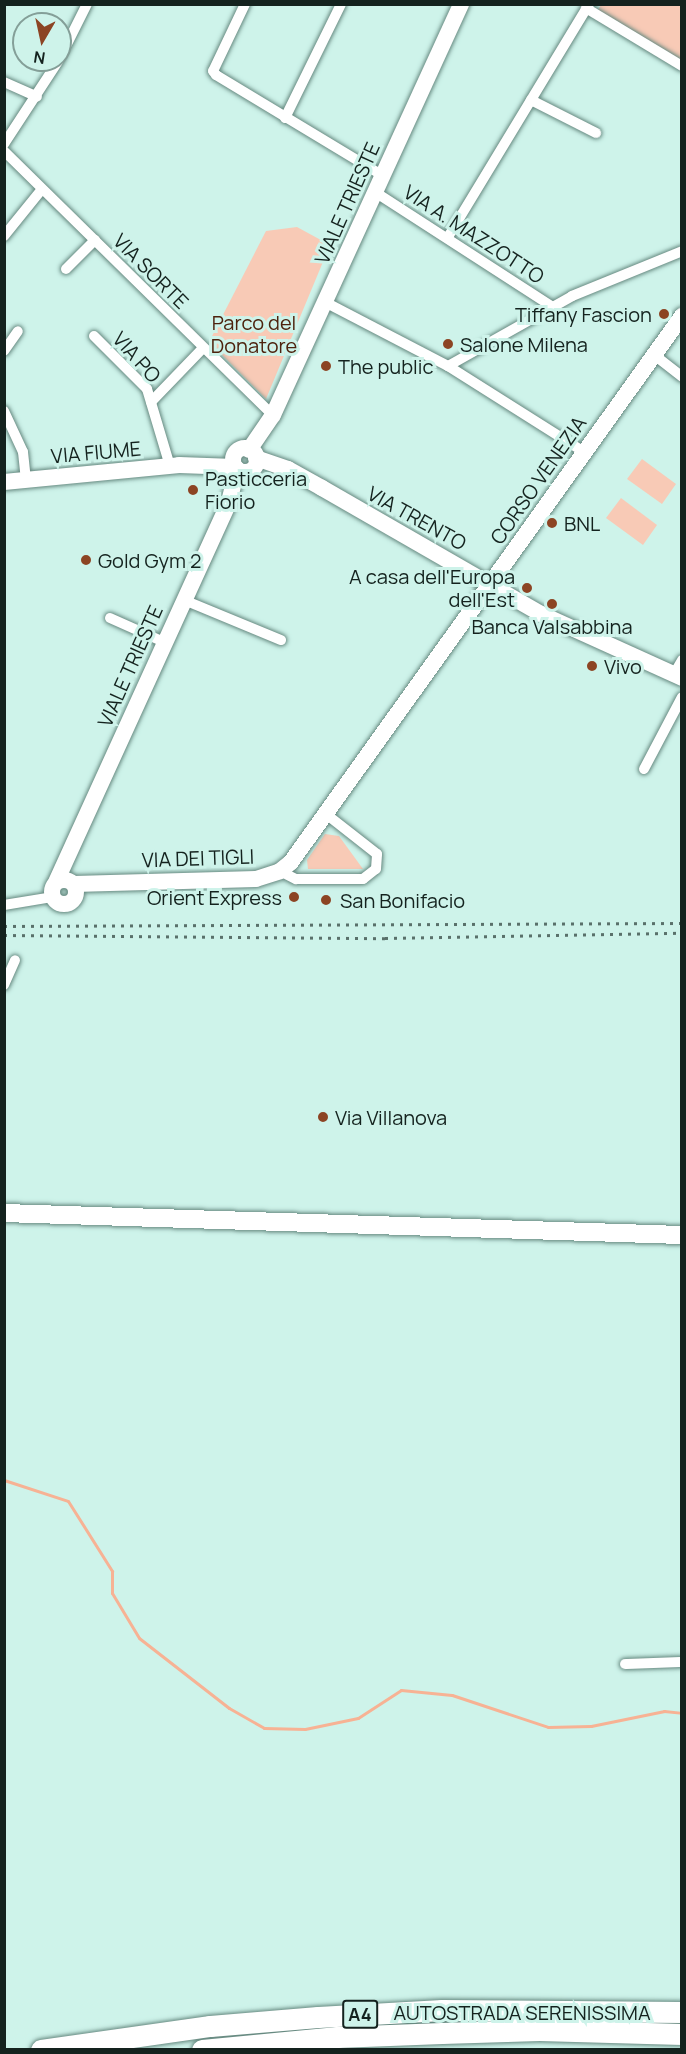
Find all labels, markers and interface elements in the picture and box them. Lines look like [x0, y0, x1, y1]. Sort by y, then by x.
north arrow [12, 12, 72, 72]
text: N [32, 46, 47, 70]
street label: VIALE TRIESTE [309, 138, 385, 268]
street label: VIA A. MAZZOTTO [399, 180, 549, 288]
street label: VIA SORTE [109, 229, 193, 313]
place label: Tiffany Fascion [515, 302, 652, 326]
marker: Tiffany Fascion [657, 307, 671, 321]
park label: Parco del Donatore [211, 311, 297, 358]
street label: VIA PO [108, 327, 166, 387]
place label: Salone Milena [460, 332, 588, 356]
marker: Salone Milena [441, 337, 455, 351]
place label: The public [338, 354, 433, 378]
marker: The public [319, 359, 333, 373]
street label: CORSO VENEZIA [485, 412, 591, 548]
street label: VIA FIUME [50, 436, 142, 468]
place label: Pasticceria Fiorio [205, 466, 307, 513]
street label: VIA TRENTO [363, 481, 471, 555]
marker: Pasticceria Fiorio [186, 483, 200, 497]
place label: BNL [564, 511, 600, 535]
marker: BNL [545, 516, 559, 530]
place label: Gold Gym 2 [98, 548, 201, 572]
marker: Gold Gym 2 [79, 553, 93, 567]
place label: A casa dell'Europa dell'Est [349, 564, 515, 611]
marker: A casa dell'Europa dell'Est [520, 581, 534, 595]
marker: Banca Valsabbina [545, 597, 559, 611]
street label: VIALE TRIESTE [92, 601, 168, 731]
place label: Banca Valsabbina [471, 614, 633, 638]
place label: Vivo [604, 654, 642, 678]
marker: Vivo [585, 659, 599, 673]
street label: VIA DEI TIGLI [141, 844, 255, 872]
place label: Orient Express [147, 885, 282, 909]
place label: San Bonifacio [340, 888, 465, 912]
marker: Orient Express [287, 890, 301, 904]
marker: San Bonifacio [317, 891, 335, 909]
place label: Via Villanova [335, 1105, 447, 1129]
marker: Via Villanova [316, 1110, 330, 1124]
road number: A4 [342, 1999, 378, 2029]
street label: AUTOSTRADA SERENISSIMA [393, 2000, 651, 2024]

